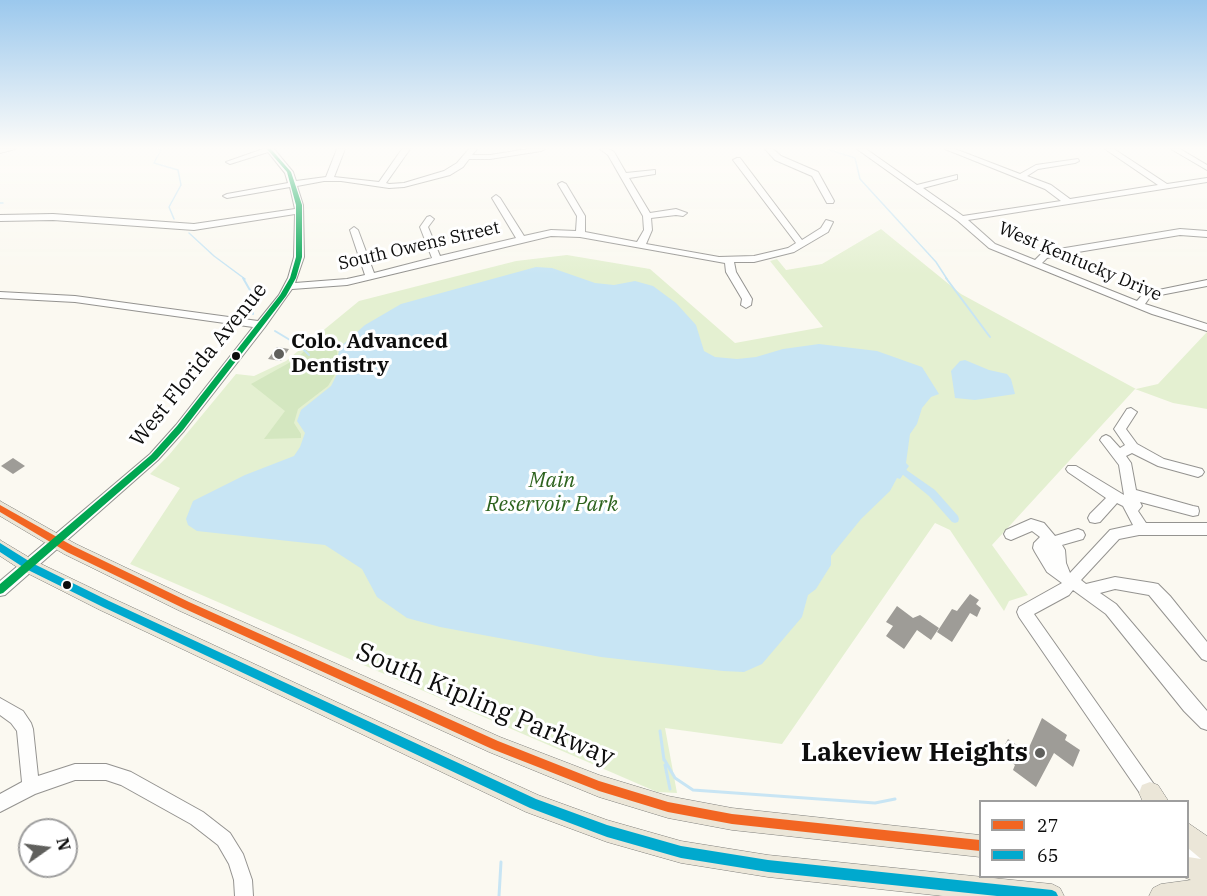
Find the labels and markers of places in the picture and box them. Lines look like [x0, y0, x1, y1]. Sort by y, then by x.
place label: Colo. Advanced Dentistry [291, 329, 448, 379]
marker: Colo. Advanced Dentistry [272, 347, 286, 361]
unlabelled marker [230, 350, 242, 362]
unlabelled marker [61, 579, 73, 591]
place label: Lakeview Heights [801, 737, 1028, 769]
marker: Lakeview Heights [1033, 746, 1047, 760]

